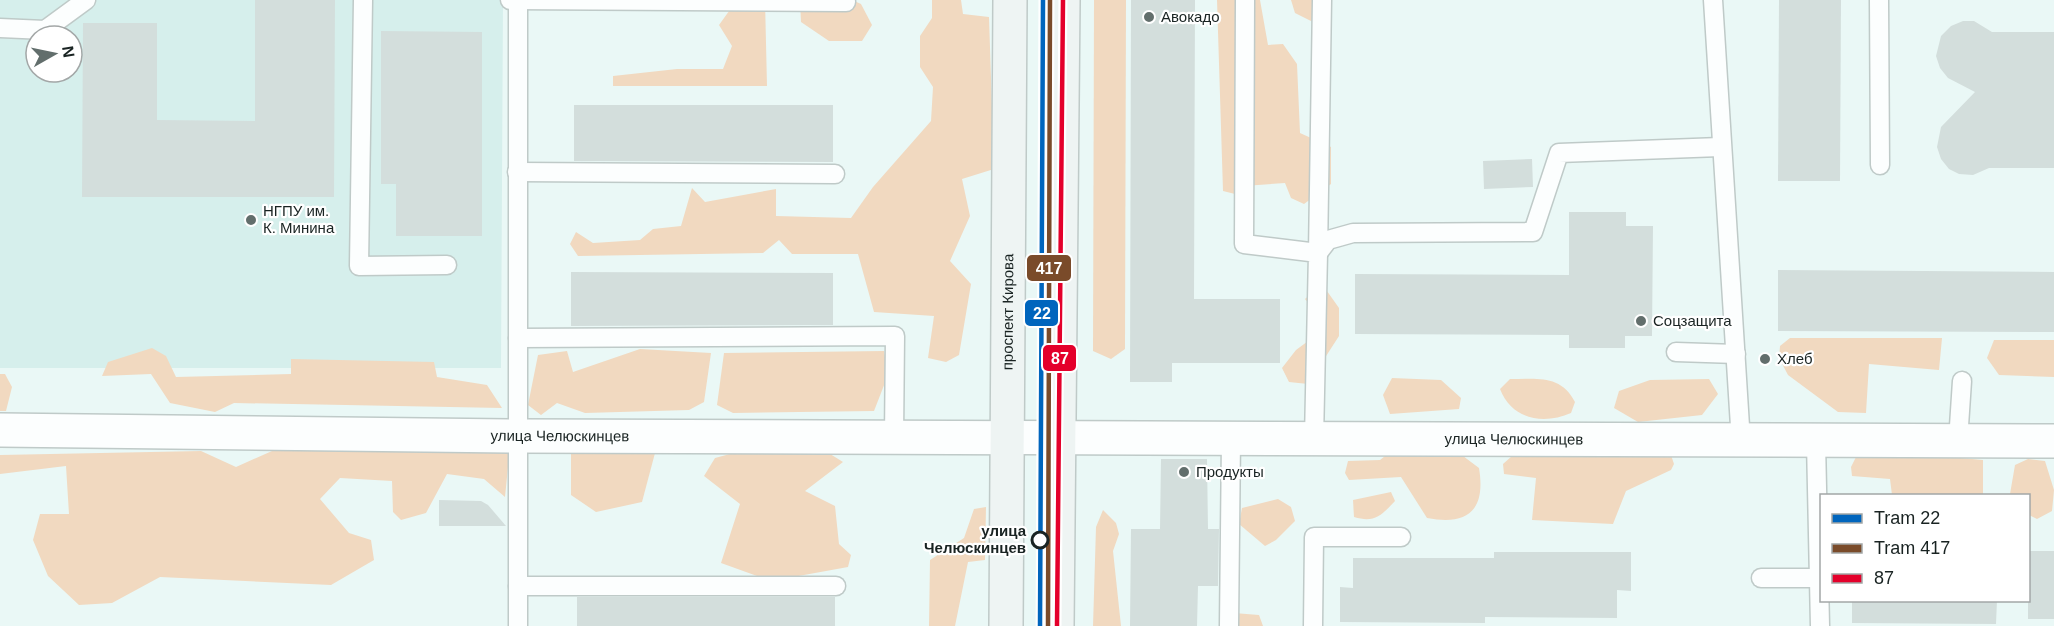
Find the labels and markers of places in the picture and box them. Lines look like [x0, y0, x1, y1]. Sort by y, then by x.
place label: Авокадо [1161, 8, 1219, 25]
marker: Авокадо [1142, 10, 1156, 24]
place label: НГПУ им. К. Минина [263, 202, 335, 236]
marker: НГПУ им. К. Минина [244, 213, 258, 227]
place label: Соцзащита [1653, 312, 1732, 329]
marker: Соцзащита [1634, 314, 1648, 328]
place label: Хлеб [1777, 350, 1813, 367]
marker: Хлеб [1758, 352, 1772, 366]
place label: Продукты [1196, 463, 1264, 480]
marker: Продукты [1177, 465, 1191, 479]
place label: улица Челюскинцев [924, 522, 1027, 556]
marker: улица Челюскинцев [1031, 531, 1049, 549]

